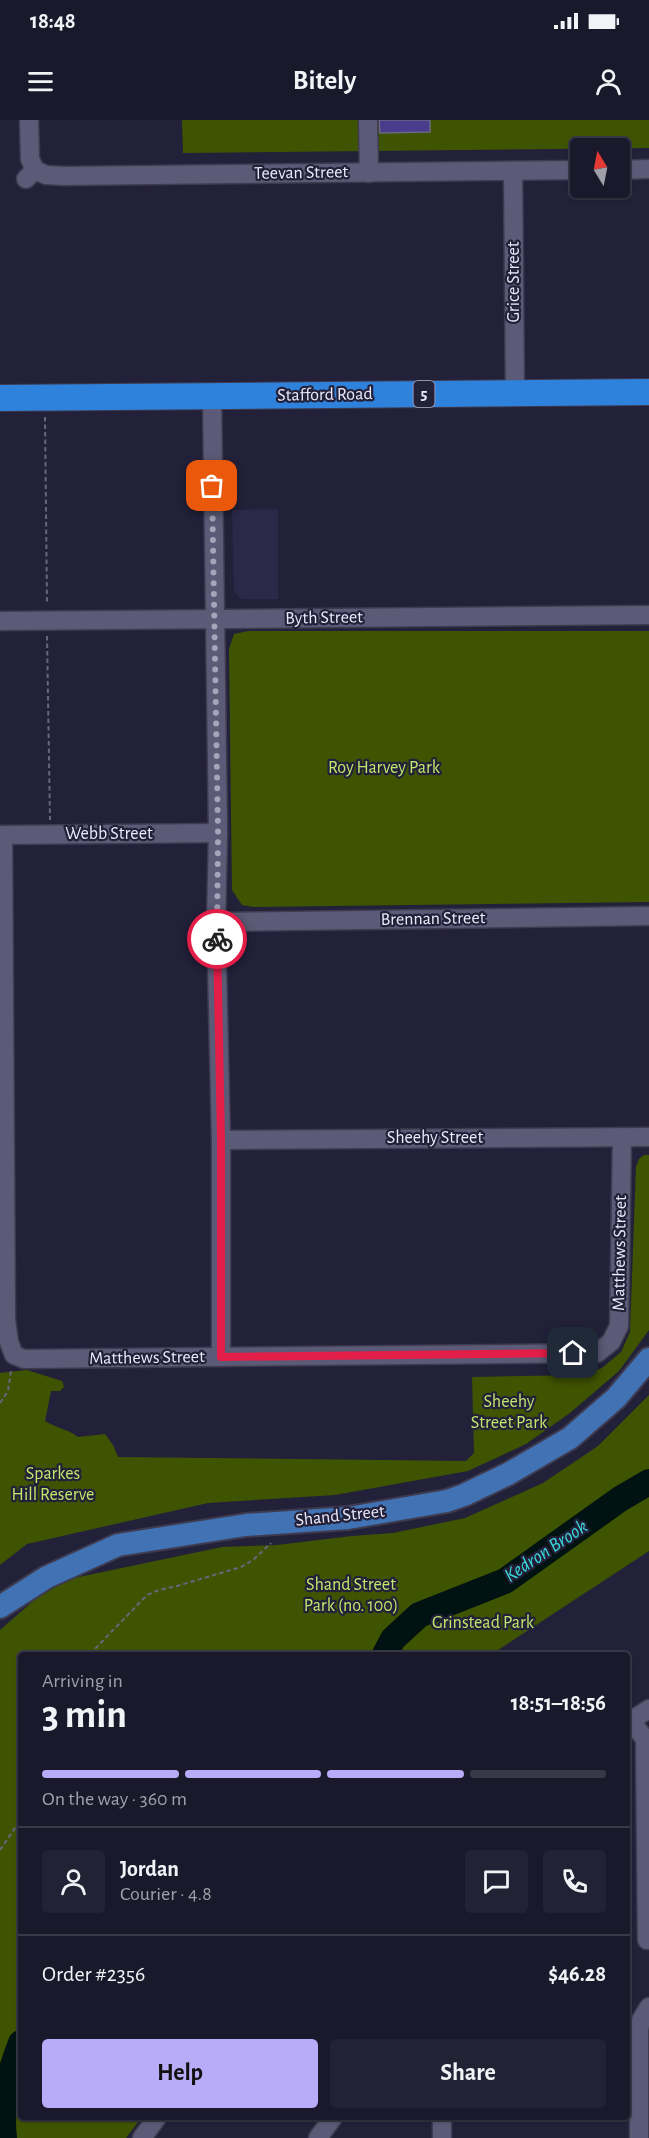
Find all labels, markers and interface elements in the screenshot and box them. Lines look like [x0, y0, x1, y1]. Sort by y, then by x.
text: 18:48 [30, 10, 76, 32]
icon: menu [24, 65, 57, 98]
icon: person [592, 65, 625, 98]
text: Bitely [293, 67, 356, 94]
north arrow [570, 138, 630, 198]
map controls [570, 138, 630, 198]
street label: Teevan Street [254, 163, 349, 183]
street label: Grice Street [505, 241, 523, 323]
road number: 5 [414, 381, 434, 407]
street label: Stafford Road [277, 385, 373, 405]
pin [186, 460, 237, 511]
icon: bag [195, 469, 228, 502]
street label: Byth Street [285, 608, 363, 628]
park label: Roy Harvey Park [328, 759, 441, 777]
street label: Webb Street [65, 825, 153, 843]
courier [187, 909, 247, 969]
street label: Brennan Street [380, 909, 486, 929]
icon: bike [201, 923, 234, 956]
street label: Sheehy Street [387, 1129, 483, 1147]
street label: Matthews Street [610, 1195, 630, 1311]
pin [547, 1327, 598, 1378]
icon: home [556, 1336, 589, 1369]
street label: Matthews Street [89, 1348, 205, 1368]
park label: Sheehy Street Park [471, 1393, 548, 1432]
park label: Sparkes Hill Reserve [12, 1465, 94, 1504]
street label: Shand Street [294, 1502, 386, 1530]
water label: Kedron Brook [501, 1516, 591, 1586]
park label: Shand Street Park (no. 100) [304, 1576, 398, 1615]
park label: Grinstead Park [432, 1614, 535, 1632]
text: Arriving in [42, 1671, 123, 1691]
text: 18:51–18:56 [511, 1692, 606, 1714]
text: 3 min [42, 1696, 127, 1735]
text: On the way · 360 m [42, 1789, 187, 1809]
button: person [42, 1850, 105, 1913]
button: chat [465, 1850, 528, 1913]
button: phone [543, 1850, 606, 1913]
text: Jordan [120, 1858, 179, 1880]
text: Courier · 4.8 [120, 1884, 212, 1904]
text: Order #2356 [42, 1963, 145, 1985]
text: $46.28 [548, 1963, 606, 1985]
button: Help [42, 2039, 318, 2108]
button: Share [330, 2039, 606, 2108]

